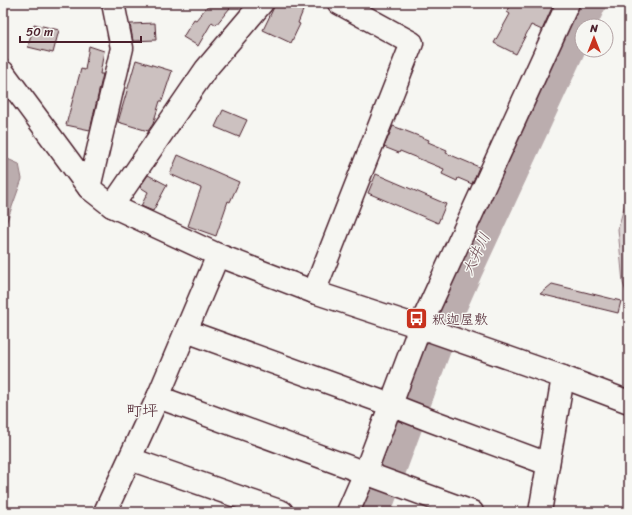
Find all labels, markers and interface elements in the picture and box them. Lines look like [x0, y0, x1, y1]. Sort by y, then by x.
scale bar [20, 18, 141, 44]
north arrow [574, 18, 614, 58]
text: N [589, 19, 598, 38]
text: 50 m [26, 21, 53, 43]
water label: 大井川 [455, 228, 497, 280]
bus stop icon: 釈迦屋敷 [403, 306, 429, 332]
place label: 釈迦屋敷 [432, 307, 488, 332]
district label: 町坪 [126, 396, 158, 425]

